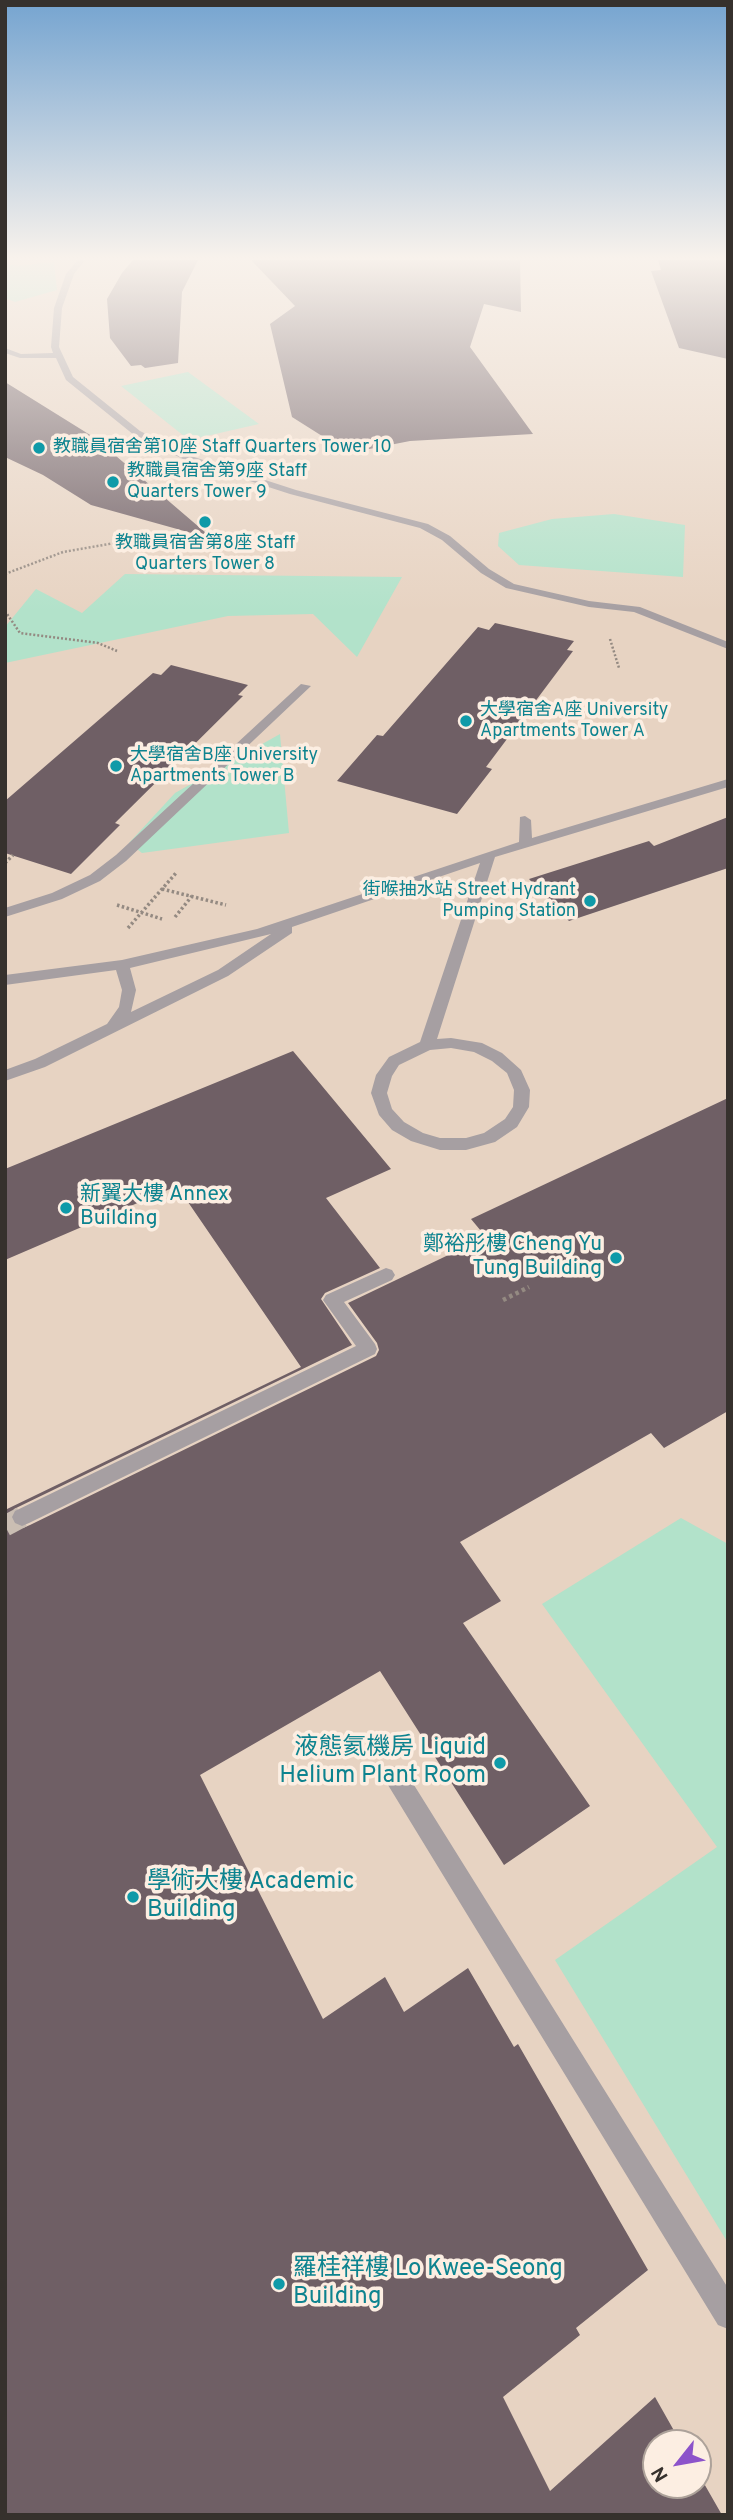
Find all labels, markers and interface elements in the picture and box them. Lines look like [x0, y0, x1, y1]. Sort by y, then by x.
place label: 教職員宿舍第10座 Staff Quarters Tower 10 [53, 437, 392, 459]
marker: 教職員宿舍第10座 Staff Quarters Tower 10 [31, 440, 47, 456]
place label: 教職員宿舍第9座 Staff Quarters Tower 9 [127, 461, 307, 504]
marker: 教職員宿舍第9座 Staff Quarters Tower 9 [105, 474, 121, 490]
marker: 教職員宿舍第8座 Staff Quarters Tower 8 [197, 514, 213, 530]
place label: 教職員宿舍第8座 Staff Quarters Tower 8 [115, 533, 295, 576]
place label: 大學宿舍A座 University Apartments Tower A [480, 700, 668, 742]
marker: 大學宿舍A座 University Apartments Tower A [458, 713, 474, 729]
place label: 大學宿舍B座 University Apartments Tower B [130, 745, 318, 788]
marker: 大學宿舍B座 University Apartments Tower B [108, 758, 124, 774]
place label: 街喉抽水站 Street Hydrant Pumping Station [363, 880, 576, 922]
marker: 街喉抽水站 Street Hydrant Pumping Station [582, 893, 598, 909]
place label: 新翼大樓 Annex Building [80, 1183, 229, 1233]
marker: 新翼大樓 Annex Building [58, 1200, 74, 1216]
place label: 鄭裕彤樓 Cheng Yu Tung Building [423, 1233, 602, 1283]
marker: 鄭裕彤樓 Cheng Yu Tung Building [608, 1250, 624, 1266]
place label: 液態氦機房 Liquid Helium Plant Room [279, 1735, 486, 1791]
marker: 液態氦機房 Liquid Helium Plant Room [492, 1755, 508, 1771]
place label: 學術大樓 Academic Building [147, 1869, 355, 1925]
marker: 學術大樓 Academic Building [125, 1889, 141, 1905]
place label: 羅桂祥樓 Lo Kwee-Seong Building [293, 2256, 563, 2312]
marker: 羅桂祥樓 Lo Kwee-Seong Building [271, 2276, 287, 2292]
north arrow [642, 2429, 712, 2499]
text: N [647, 2462, 675, 2486]

